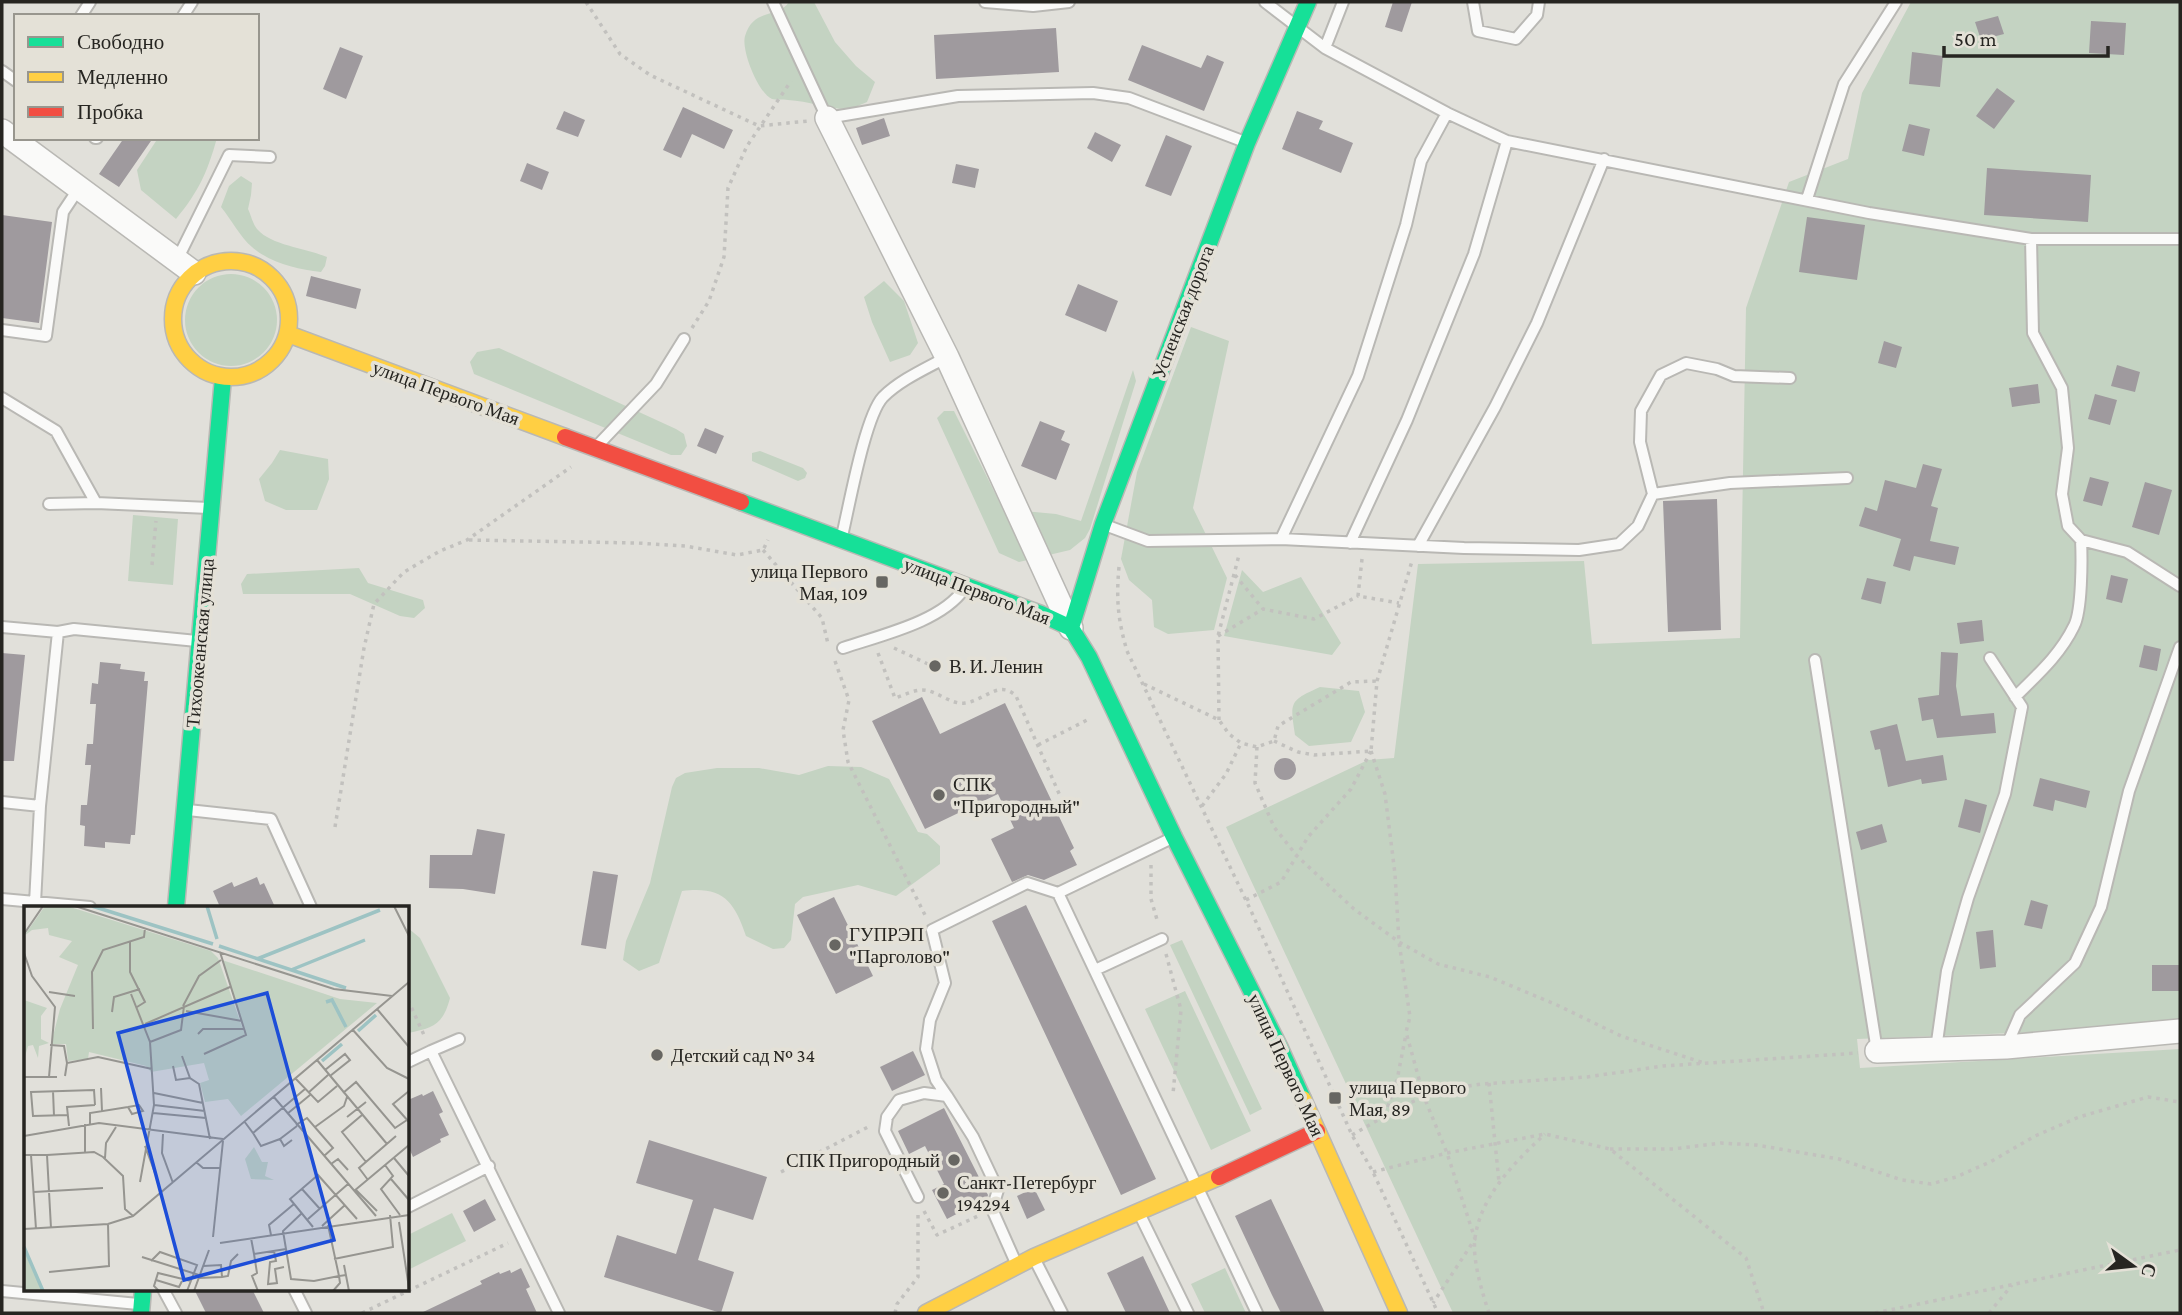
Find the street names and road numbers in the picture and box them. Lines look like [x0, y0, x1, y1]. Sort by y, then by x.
street label: Успенская дорога [1148, 242, 1218, 382]
street label: улица Первого Мая [370, 357, 523, 429]
street label: улица Первого Мая [901, 553, 1053, 629]
street label: Тихоокеанская улица [182, 557, 218, 729]
street label: улица Первого Мая [1244, 990, 1328, 1140]

